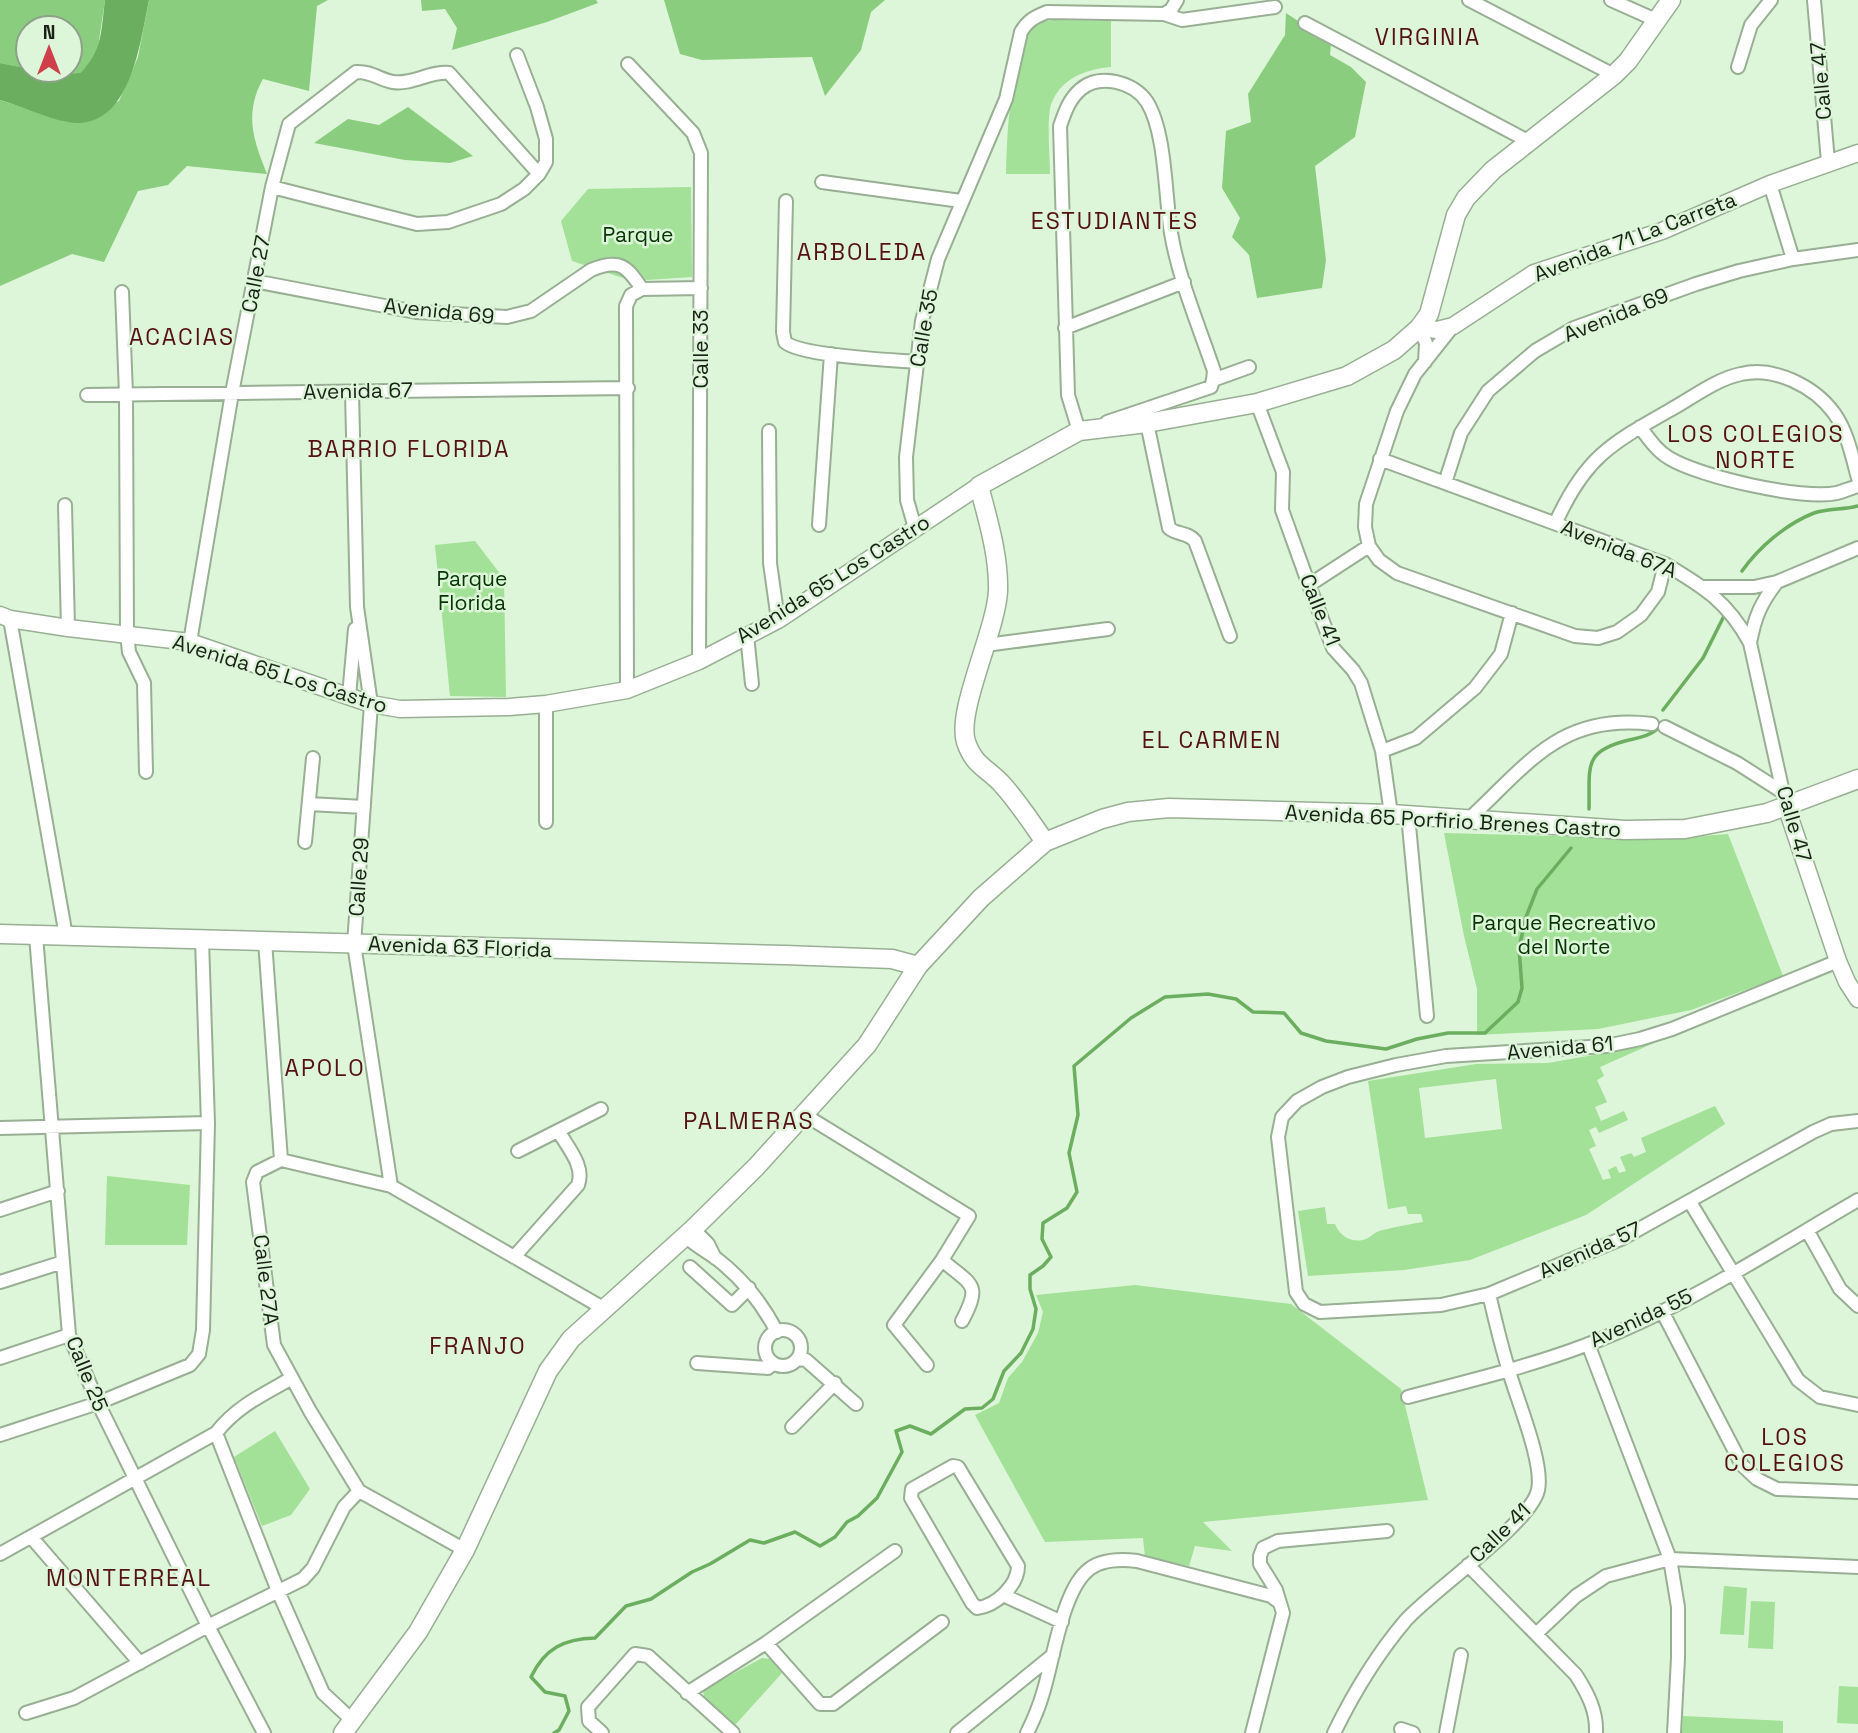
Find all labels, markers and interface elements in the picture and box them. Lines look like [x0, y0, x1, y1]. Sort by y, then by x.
north arrow [14, 14, 84, 84]
text: N [43, 20, 55, 45]
district label: VIRGINIA [1375, 22, 1481, 52]
street label: Calle 47 [1804, 41, 1837, 121]
street label: Avenida 71 La Carreta [1530, 185, 1740, 288]
district label: ESTUDIANTES [1031, 206, 1199, 236]
park label: Parque [603, 221, 673, 248]
street label: Calle 27 [235, 233, 276, 315]
district label: ARBOLEDA [797, 237, 927, 267]
street label: Avenida 69 [1559, 281, 1672, 348]
street label: Calle 35 [903, 287, 944, 369]
street label: Avenida 69 [382, 291, 496, 330]
street label: Calle 33 [687, 309, 714, 389]
district label: ACACIAS [129, 322, 235, 352]
street label: Avenida 67 [303, 376, 413, 405]
district label: LOS COLEGIOS NORTE [1667, 419, 1845, 475]
district label: BARRIO FLORIDA [307, 434, 511, 464]
street label: Avenida 65 Los Castro [731, 508, 935, 649]
street label: Avenida 67A [1557, 513, 1681, 584]
park label: Parque Florida [437, 565, 507, 616]
street label: Calle 41 [1294, 570, 1347, 650]
street label: Avenida 65 Los Castro [169, 628, 391, 719]
district label: EL CARMEN [1142, 725, 1282, 755]
street label: Calle 47 [1771, 783, 1818, 865]
street label: Avenida 65 Porfirio Brenes Castro [1284, 798, 1622, 843]
street label: Calle 29 [342, 837, 375, 917]
park label: Parque Recreativo del Norte [1472, 909, 1656, 960]
street label: Avenida 63 Florida [367, 930, 553, 963]
street label: Avenida 61 [1506, 1029, 1614, 1066]
district label: APOLO [284, 1053, 366, 1083]
district label: PALMERAS [683, 1106, 815, 1136]
street label: Avenida 57 [1534, 1215, 1645, 1284]
street label: Calle 27A [248, 1233, 285, 1327]
street label: Avenida 55 [1585, 1282, 1697, 1353]
district label: FRANJO [429, 1331, 527, 1361]
street label: Calle 25 [60, 1332, 115, 1415]
district label: LOS COLEGIOS [1724, 1422, 1846, 1478]
street label: Calle 41 [1463, 1497, 1536, 1568]
district label: MONTERREAL [46, 1563, 212, 1593]

